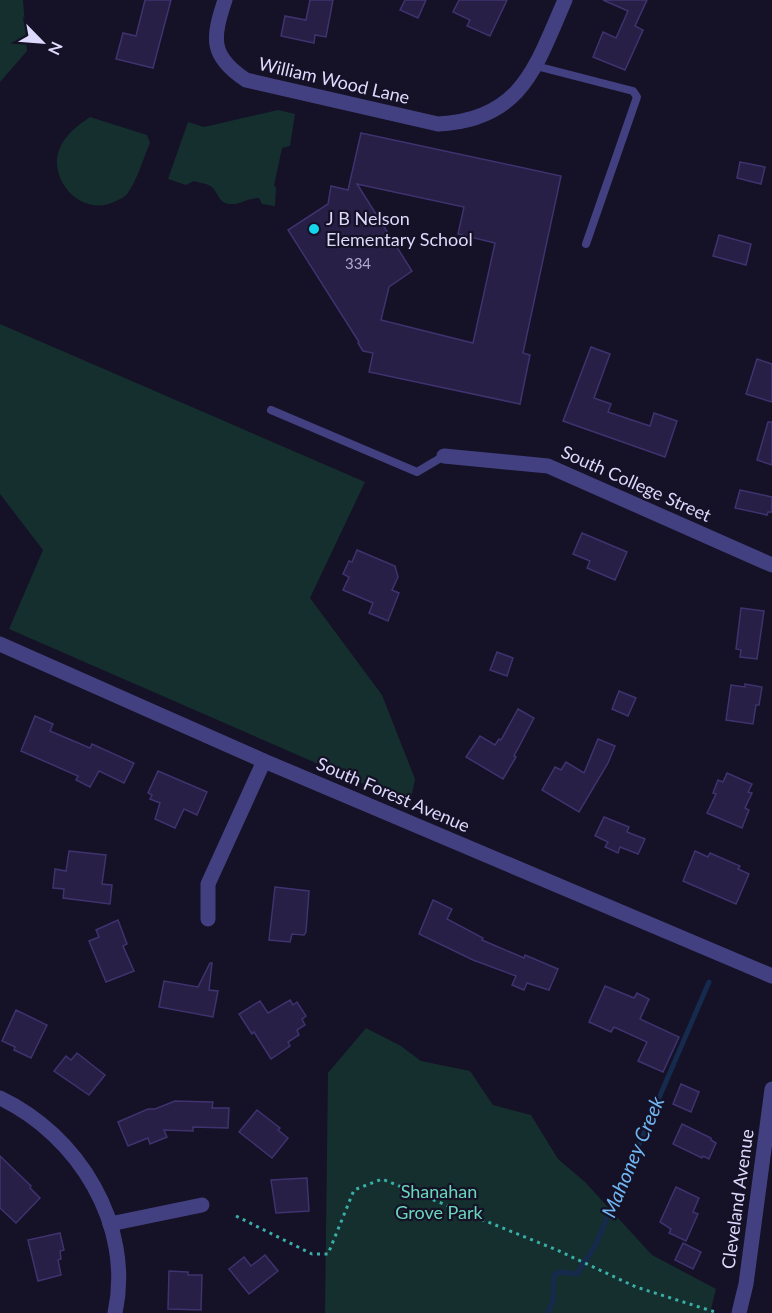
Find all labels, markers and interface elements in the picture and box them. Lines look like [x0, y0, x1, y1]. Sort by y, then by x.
north arrow [12, 12, 72, 72]
text: N [45, 39, 67, 58]
street label: William Wood Lane [257, 52, 412, 108]
place label: J B Nelson Elementary School [326, 207, 473, 250]
marker: J B Nelson Elementary School [307, 222, 321, 236]
house number: 334 [345, 254, 371, 272]
street label: South College Street [558, 440, 715, 526]
street label: South Forest Avenue [314, 752, 473, 836]
water label: Mahoney Creek [596, 1092, 669, 1221]
street label: Cleveland Avenue [716, 1128, 758, 1270]
park label: Shanahan Grove Park [395, 1180, 484, 1223]

